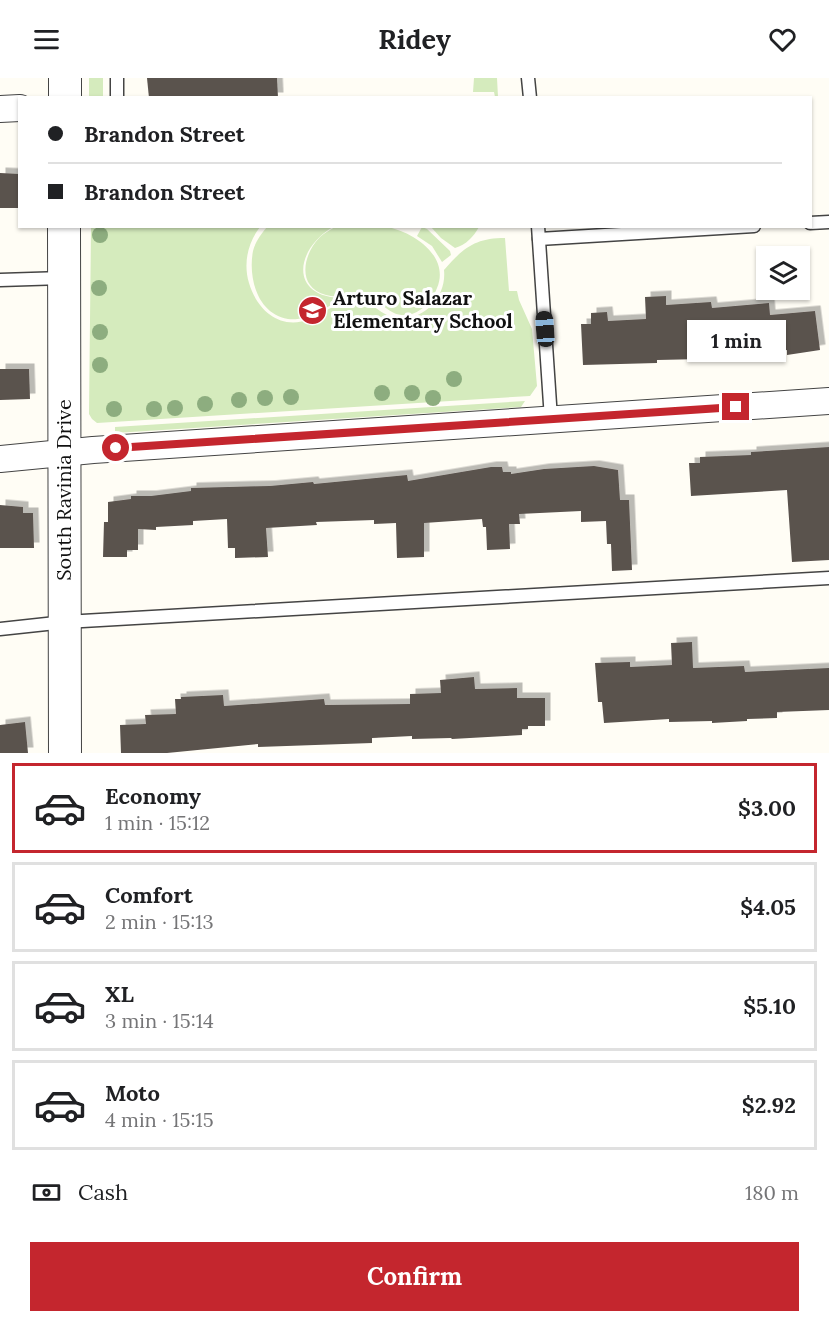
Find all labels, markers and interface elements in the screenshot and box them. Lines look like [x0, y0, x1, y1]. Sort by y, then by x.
text: Ridey [378, 22, 451, 56]
icon: menu [30, 23, 63, 56]
icon: heart [766, 23, 799, 56]
text: Brandon Street [84, 120, 245, 148]
text: Brandon Street [84, 178, 245, 206]
map controls [756, 246, 810, 300]
button: layers [756, 246, 810, 300]
place label: Arturo Salazar Elementary School [333, 285, 513, 333]
school or university icon: Arturo Salazar Elementary School [296, 294, 328, 326]
car [535, 310, 555, 348]
callout: 1 min [686, 320, 786, 362]
text: 1 min [711, 328, 762, 353]
route end [722, 393, 749, 420]
street label: South Ravinia Drive [51, 399, 76, 581]
route start [102, 434, 129, 461]
icon: car [33, 781, 87, 835]
text: Economy [105, 782, 201, 810]
text: $3.00 [738, 794, 796, 822]
text: 1 min · 15:12 [105, 810, 210, 835]
icon: car [33, 880, 87, 934]
text: Comfort [105, 881, 193, 909]
text: $4.05 [740, 893, 796, 921]
text: 2 min · 15:13 [105, 909, 214, 934]
icon: car [33, 979, 87, 1033]
text: XL [105, 980, 134, 1008]
text: $5.10 [743, 992, 796, 1020]
text: 3 min · 15:14 [105, 1008, 214, 1033]
icon: car [33, 1078, 87, 1132]
text: Moto [105, 1079, 160, 1107]
text: $2.92 [742, 1091, 796, 1119]
text: 4 min · 15:15 [105, 1107, 214, 1132]
icon: cash [30, 1176, 63, 1209]
text: Cash [78, 1178, 128, 1206]
text: 180 m [745, 1180, 799, 1205]
button: Confirm [30, 1242, 799, 1311]

